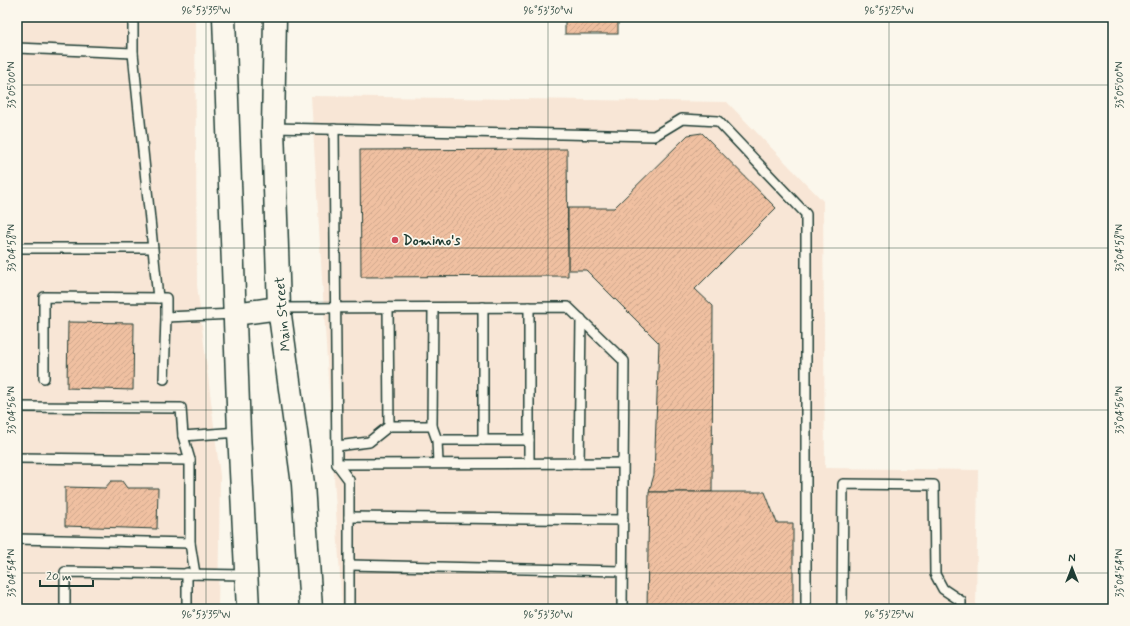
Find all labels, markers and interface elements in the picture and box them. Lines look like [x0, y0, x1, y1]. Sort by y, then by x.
text: 96°53'35"W [182, 4, 230, 18]
text: 96°53'30"W [523, 4, 573, 18]
text: 96°53'25"W [864, 4, 914, 18]
text: 33°05'00"N [5, 61, 19, 108]
text: 33°05'00"N [1113, 61, 1127, 108]
text: 33°04'58"N [5, 224, 19, 272]
text: 33°04'58"N [1113, 224, 1127, 272]
place label: Domino's [403, 232, 461, 250]
marker: Domino's [390, 235, 400, 245]
street label: Main Street [271, 275, 295, 352]
text: 33°04'56"N [5, 386, 19, 434]
text: 33°04'56"N [1113, 386, 1127, 434]
north arrow [1052, 548, 1092, 588]
text: 33°04'54"N [5, 549, 19, 597]
text: 33°04'54"N [1113, 549, 1127, 597]
text: N [1068, 552, 1076, 566]
scale bar [40, 562, 93, 588]
text: 20 m [46, 569, 72, 585]
text: 96°53'35"W [182, 608, 230, 622]
text: 96°53'30"W [523, 608, 573, 622]
text: 96°53'25"W [864, 608, 914, 622]

